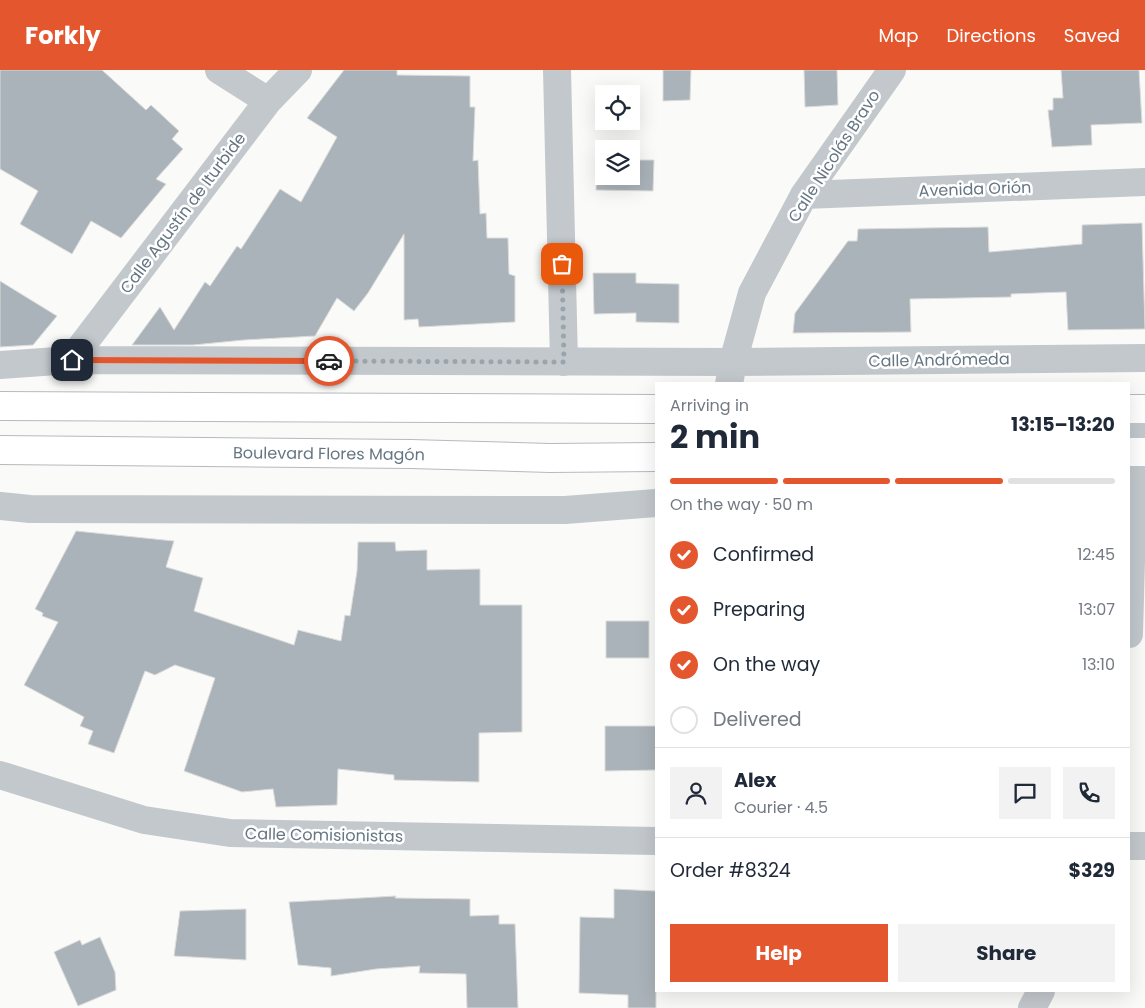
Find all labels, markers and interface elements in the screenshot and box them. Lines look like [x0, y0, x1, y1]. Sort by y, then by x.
text: Forkly [25, 19, 101, 52]
text: Map [879, 23, 918, 48]
text: Directions [946, 23, 1036, 48]
text: Saved [1064, 23, 1120, 48]
map controls [595, 85, 640, 185]
button: locate [595, 85, 640, 130]
street label: Calle Nicolás Bravo [783, 85, 885, 227]
street label: Calle Agustín de Iturbide [115, 128, 251, 298]
button: layers [595, 140, 640, 185]
street label: Avenida Orión [918, 176, 1032, 202]
pin [541, 243, 583, 285]
icon: bag [548, 250, 576, 278]
courier [304, 336, 354, 386]
pin [51, 339, 93, 381]
icon: home [58, 346, 86, 374]
icon: car [315, 347, 343, 375]
street label: Calle Andrómeda [868, 347, 1010, 373]
text: Arriving in [670, 394, 749, 417]
text: 13:15–13:20 [1011, 411, 1115, 438]
text: 2 min [670, 414, 760, 459]
street label: Boulevard Flores Magón [233, 441, 425, 466]
text: On the way · 50 m [670, 493, 813, 516]
icon: check [670, 541, 698, 569]
text: Confirmed [713, 541, 814, 568]
text: 12:45 [1077, 543, 1115, 566]
icon: check [670, 596, 698, 624]
text: Preparing [713, 596, 805, 623]
text: 13:07 [1078, 598, 1115, 621]
icon: check [670, 651, 698, 679]
text: On the way [713, 651, 820, 678]
text: 13:10 [1082, 653, 1115, 676]
text: Delivered [713, 706, 802, 733]
button: person [670, 767, 722, 819]
text: Alex [734, 767, 776, 794]
button: chat [999, 767, 1051, 819]
button: phone [1063, 767, 1115, 819]
text: Courier · 4.5 [734, 796, 828, 819]
street label: Calle Comisionistas [245, 822, 403, 848]
text: Order #8324 [670, 857, 791, 884]
text: $329 [1068, 857, 1115, 884]
button: Help [670, 924, 888, 982]
button: Share [898, 924, 1115, 982]

